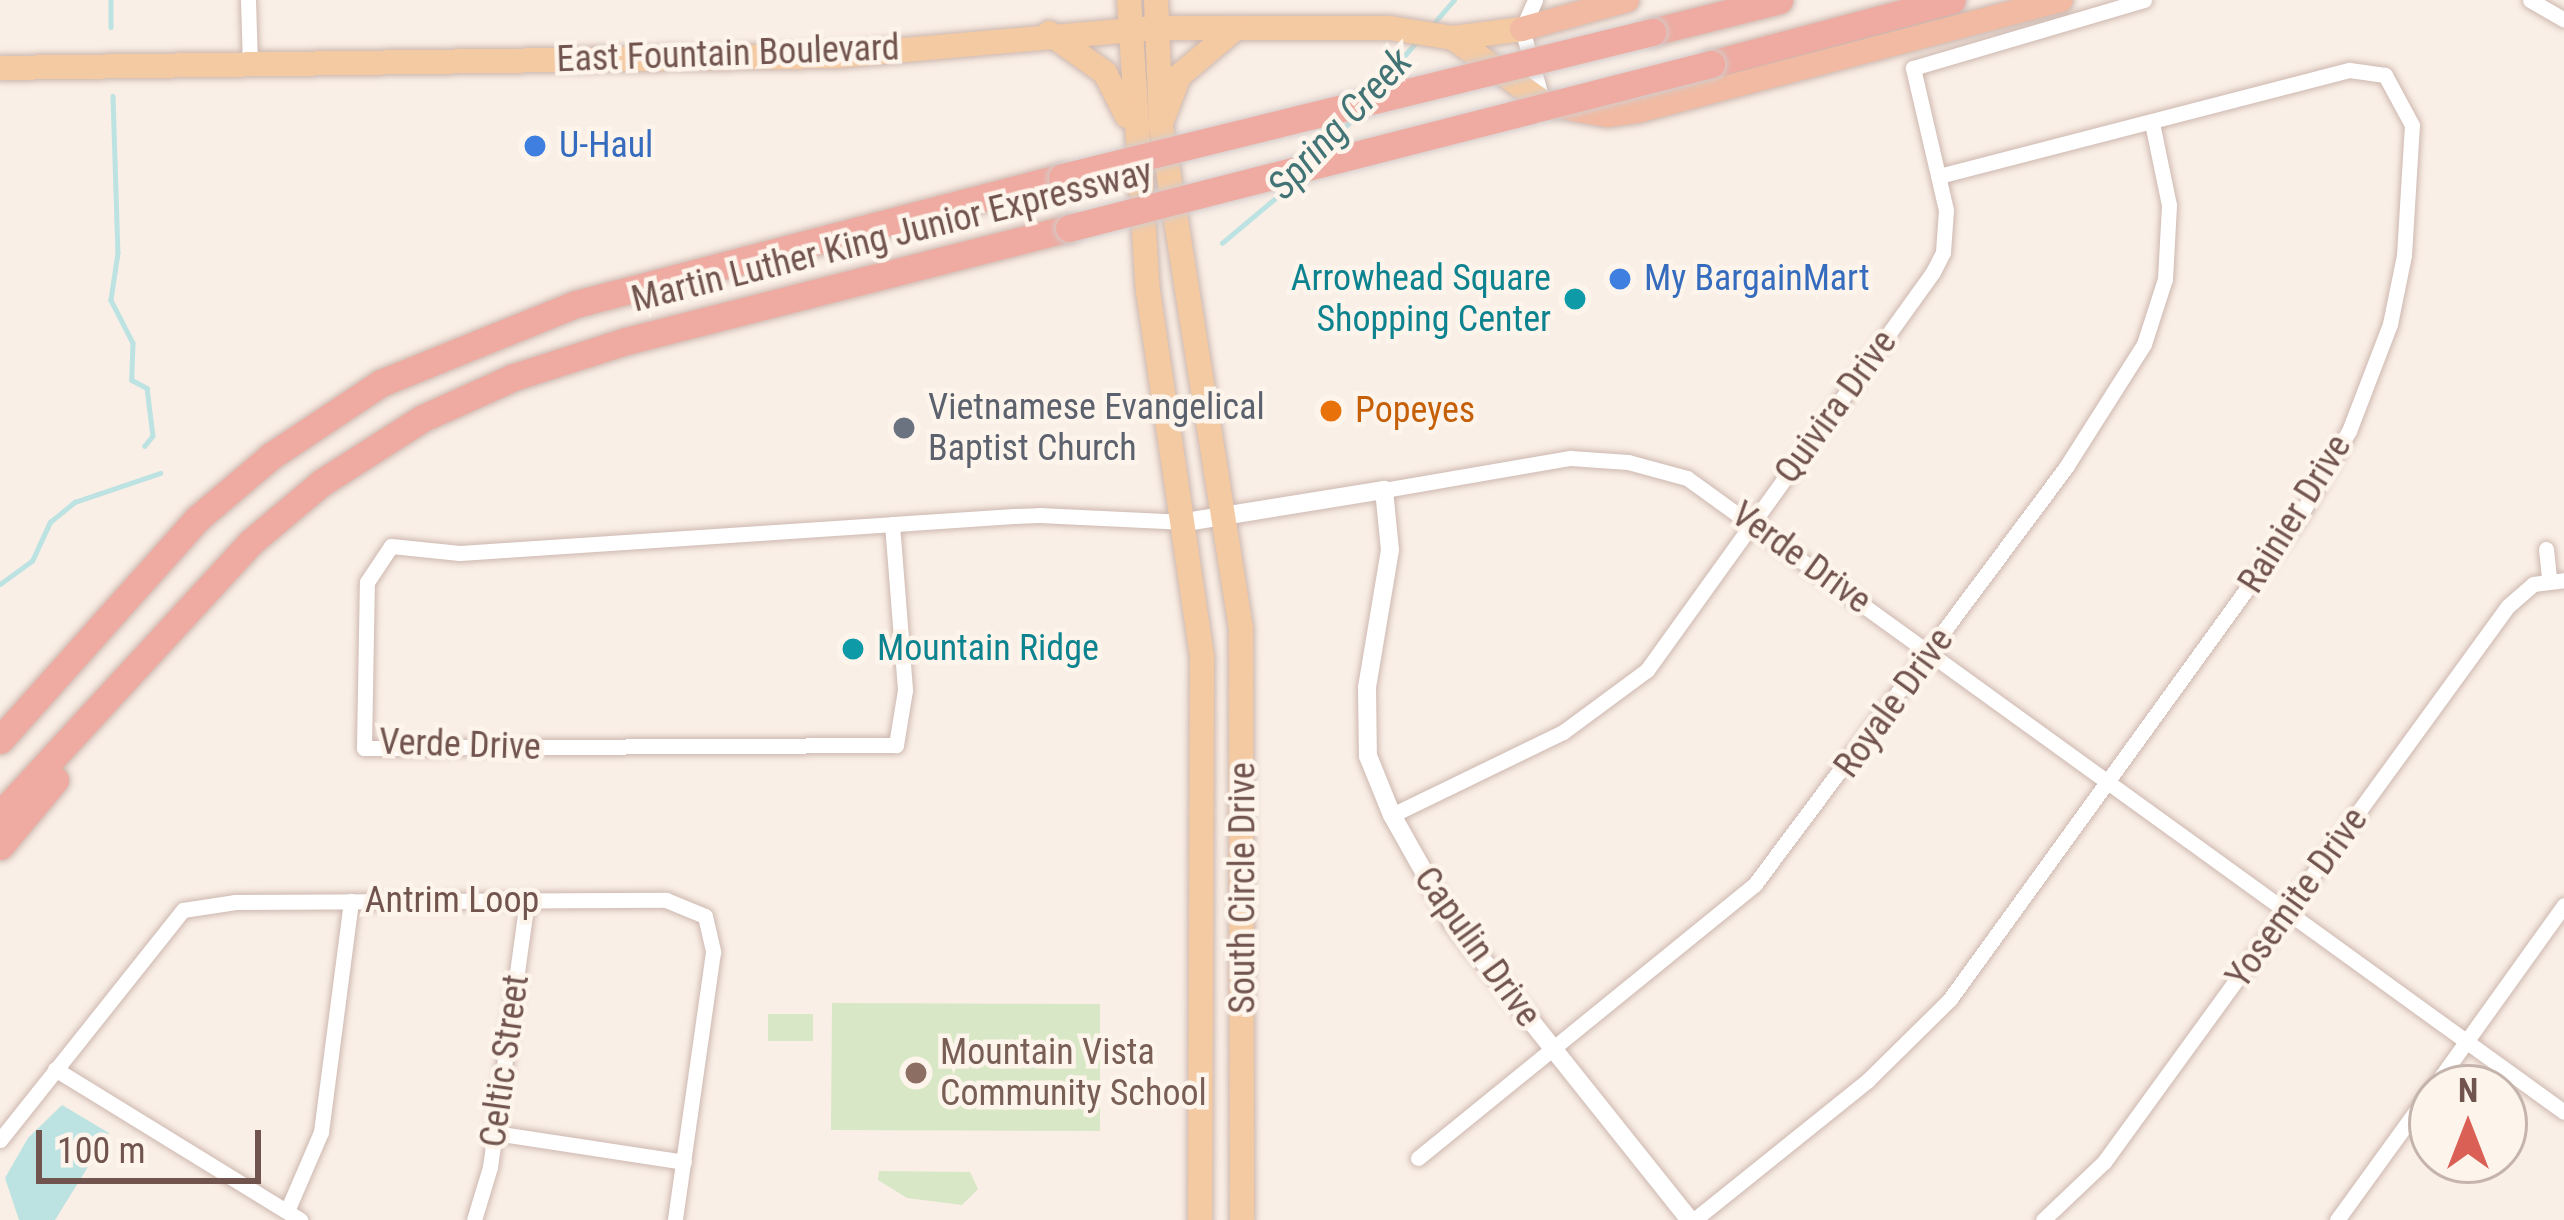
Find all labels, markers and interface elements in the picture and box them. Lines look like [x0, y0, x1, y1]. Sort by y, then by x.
street label: East Fountain Boulevard [556, 26, 900, 82]
water label: Spring Creek [1258, 39, 1422, 209]
place label: U-Haul [559, 124, 653, 168]
marker: U-Haul [522, 133, 548, 159]
street label: Martin Luther King Junior Expressway [627, 150, 1157, 322]
place label: Arrowhead Square Shopping Center [1291, 256, 1551, 341]
place label: My BargainMart [1644, 257, 1870, 301]
marker: My BargainMart [1607, 266, 1633, 292]
marker: Arrowhead Square Shopping Center [1562, 286, 1588, 312]
street label: Quivira Drive [1766, 322, 1906, 492]
place label: Vietnamese Evangelical Baptist Church [928, 385, 1265, 470]
place label: Popeyes [1355, 389, 1475, 433]
marker: Popeyes [1318, 398, 1344, 424]
marker: Vietnamese Evangelical Baptist Church [891, 415, 917, 441]
street label: Rainier Drive [2229, 427, 2361, 601]
street label: Verde Drive [1723, 493, 1879, 623]
street label: Royale Drive [1825, 620, 1963, 786]
place label: Mountain Ridge [877, 627, 1099, 671]
marker: Mountain Ridge [840, 636, 866, 662]
street label: Verde Drive [378, 721, 542, 769]
street label: South Circle Drive [1221, 762, 1265, 1014]
street label: Yosemite Drive [2217, 800, 2377, 996]
street label: Capulin Drive [1405, 859, 1549, 1035]
street label: Antrim Loop [365, 879, 539, 923]
street label: Celtic Street [472, 972, 538, 1150]
place label: Mountain Vista Community School [940, 1030, 1207, 1115]
marker: Mountain Vista Community School [903, 1060, 929, 1086]
north arrow [2408, 1064, 2528, 1184]
text: N [2458, 1071, 2478, 1110]
scale bar [42, 1106, 267, 1180]
text: 100 m [57, 1130, 146, 1172]

